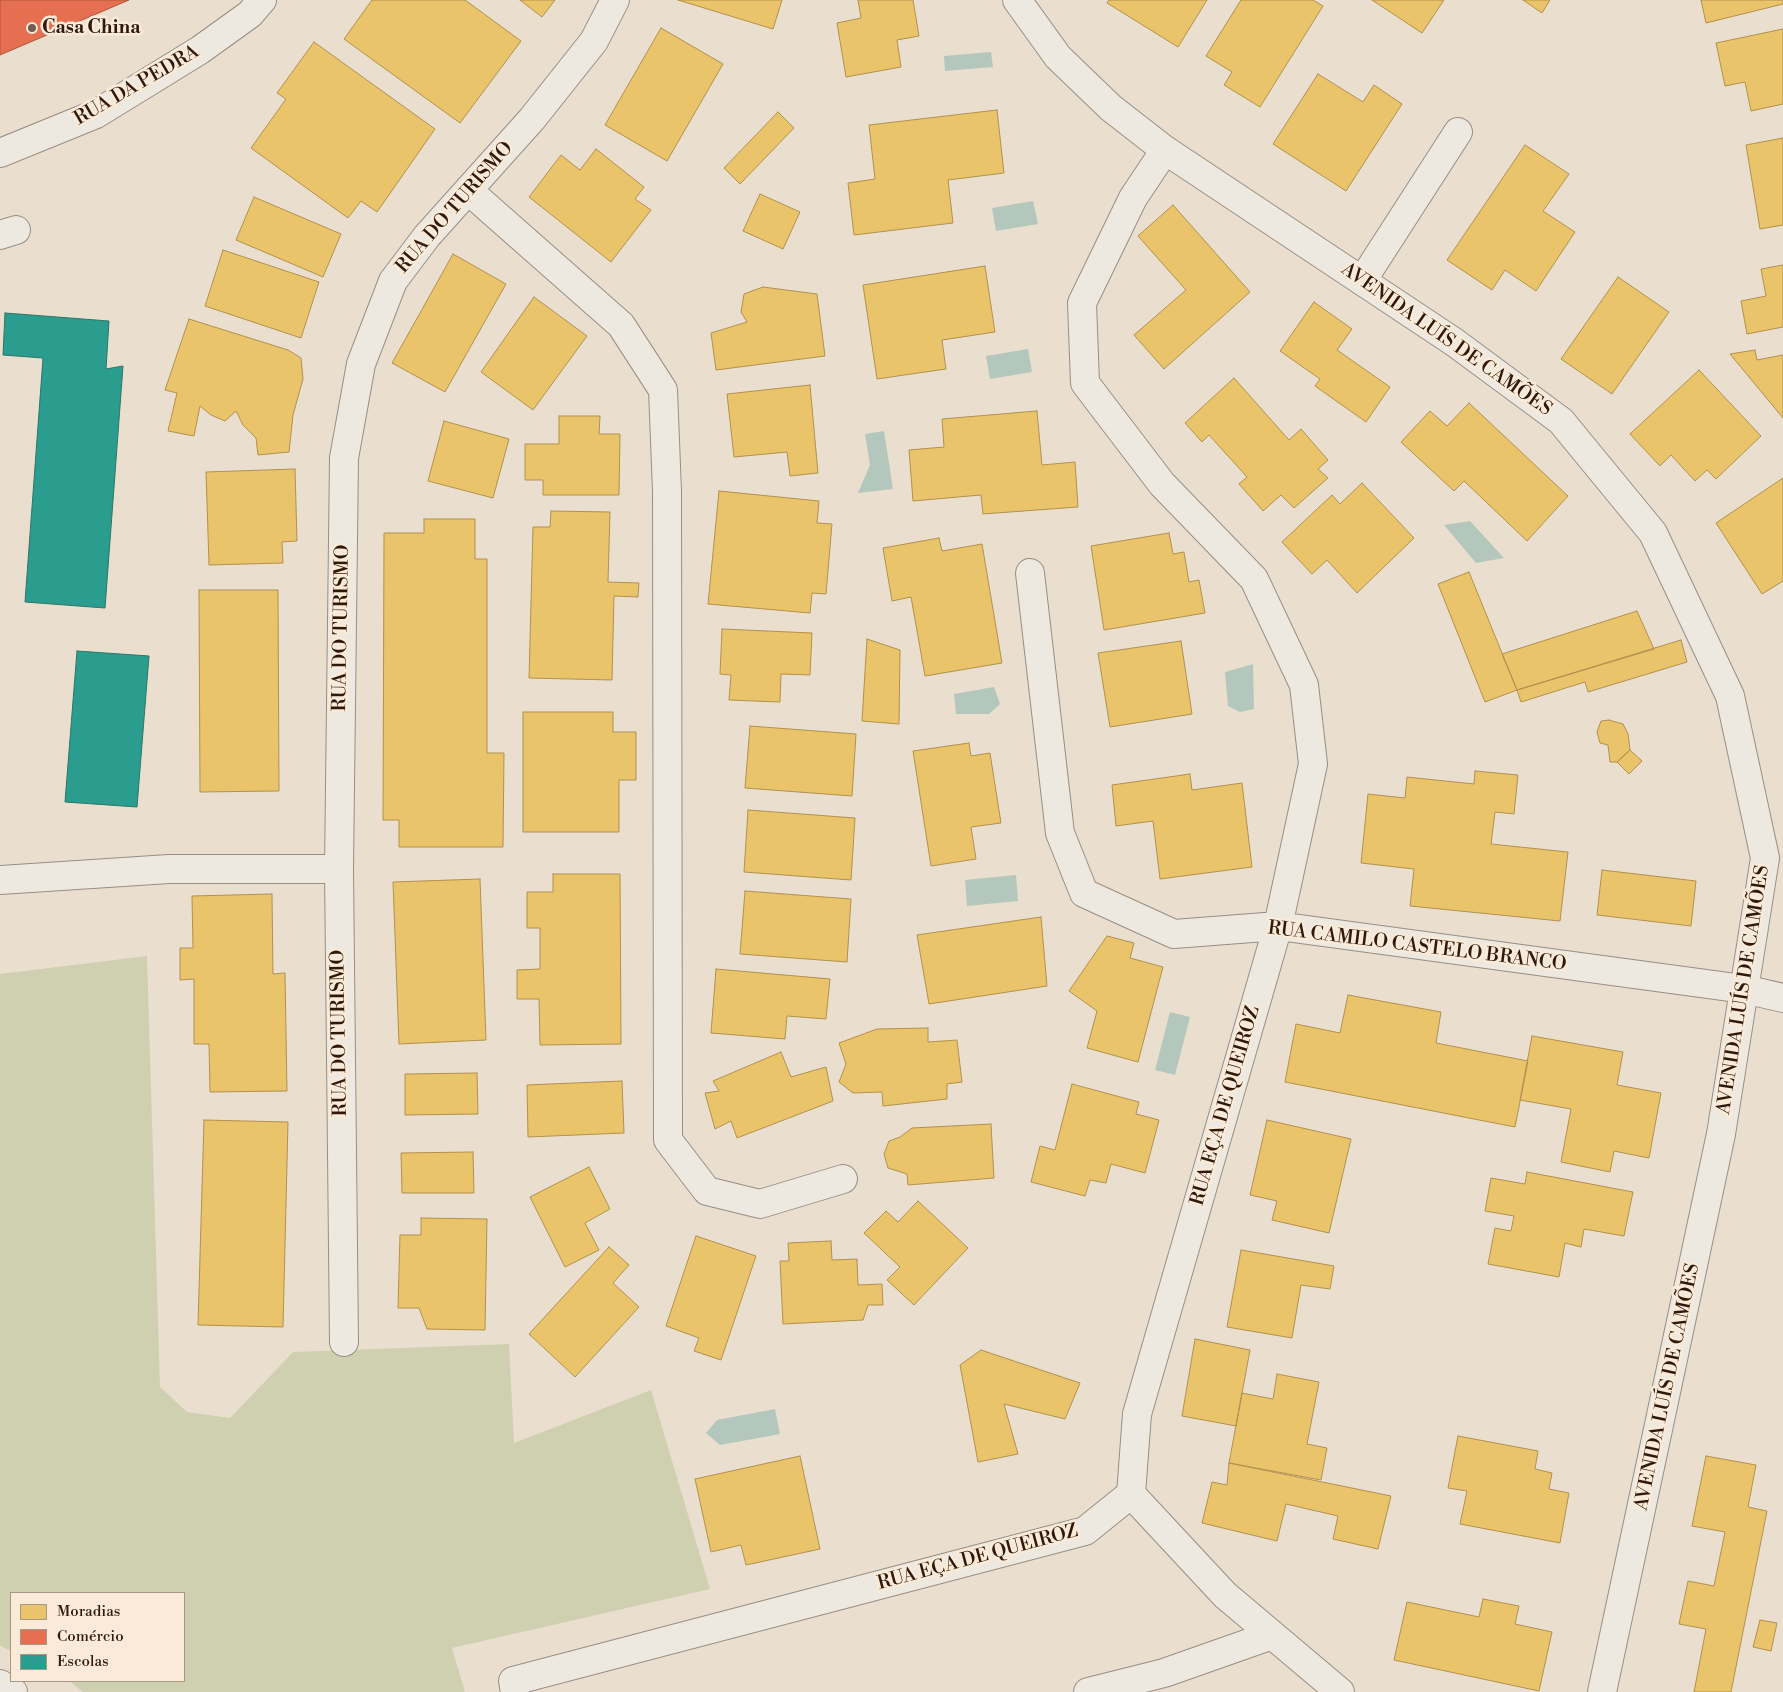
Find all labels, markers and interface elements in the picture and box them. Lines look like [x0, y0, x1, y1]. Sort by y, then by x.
place label: Casa China [42, 17, 141, 39]
marker: Casa China [26, 22, 38, 34]
street label: RUA DA PEDRA [71, 41, 203, 131]
street label: RUA DO TURISMO [392, 138, 518, 278]
street label: AVENIDA LUÍS DE CAMÕES [1336, 258, 1556, 422]
street label: RUA DO TURISMO [329, 544, 355, 712]
street label: AVENIDA LUÍS DE CAMÕES [1713, 864, 1775, 1116]
street label: RUA CAMILO CASTELO BRANCO [1266, 917, 1568, 977]
street label: RUA DO TURISMO [327, 949, 353, 1117]
street label: RUA EÇA DE QUEIROZ [1187, 1004, 1265, 1208]
street label: AVENIDA LUÍS DE CAMÕES [1631, 1261, 1705, 1513]
street label: RUA EÇA DE QUEIROZ [875, 1520, 1081, 1596]
legend [10, 1592, 185, 1682]
text: Moradias [57, 1602, 120, 1621]
text: Comércio [57, 1627, 124, 1646]
text: Escolas [57, 1652, 109, 1671]

